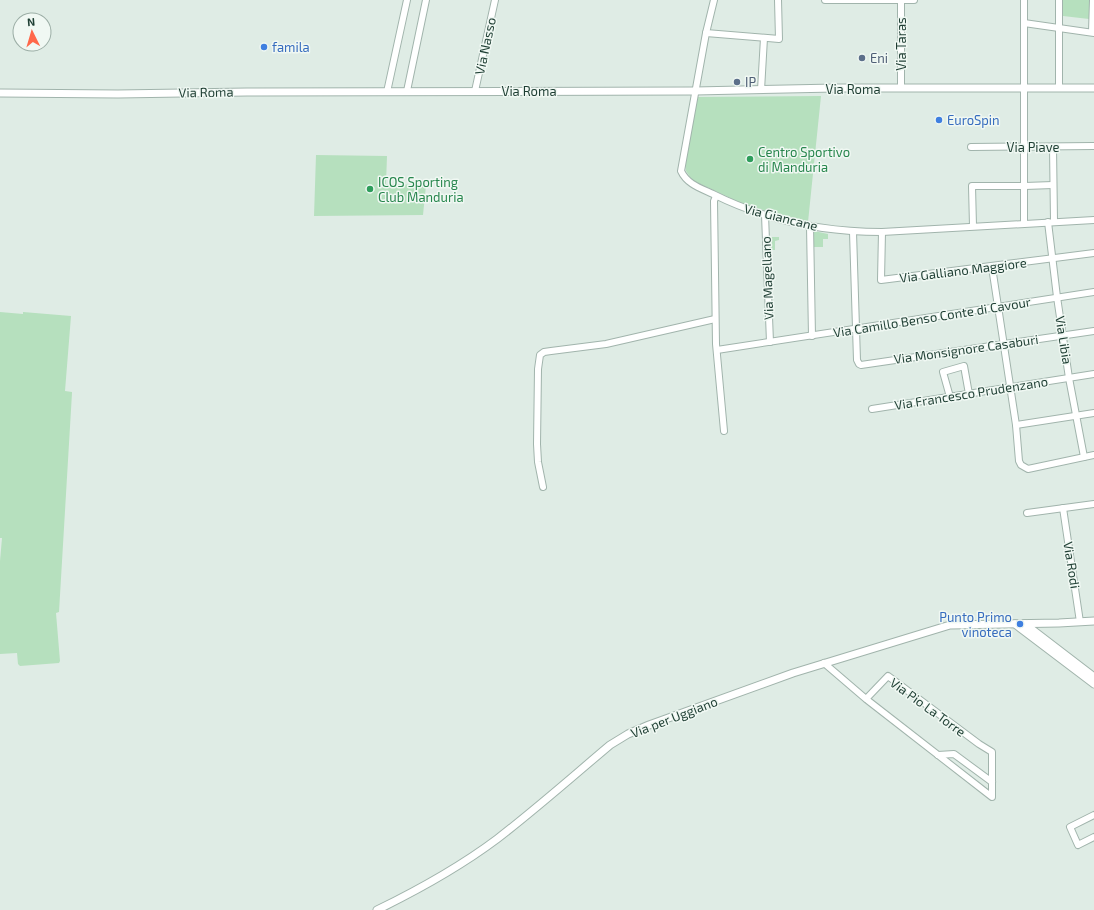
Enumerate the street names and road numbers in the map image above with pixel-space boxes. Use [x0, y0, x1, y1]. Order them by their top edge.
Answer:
street label: Via Nasso [471, 16, 499, 76]
street label: Via Taras [893, 17, 909, 71]
street label: Via Roma [825, 81, 881, 97]
street label: Via Roma [501, 83, 557, 99]
street label: Via Roma [178, 84, 234, 100]
street label: Via Piave [1006, 139, 1060, 155]
street label: Via Giancane [743, 200, 819, 234]
street label: Via Magellano [758, 236, 776, 320]
street label: Via Galliano Maggiore [898, 254, 1028, 286]
street label: Via Camillo Benso Conte di Cavour [832, 293, 1032, 341]
street label: Via Libia [1052, 315, 1076, 365]
street label: Via Monsignore Casaburi [893, 331, 1039, 367]
street label: Via Francesco Prudenzano [893, 373, 1049, 413]
street label: Via Rodi [1060, 540, 1084, 590]
street label: Via Pio La Torre [887, 674, 969, 740]
street label: Via per Uggiano [628, 693, 720, 741]

